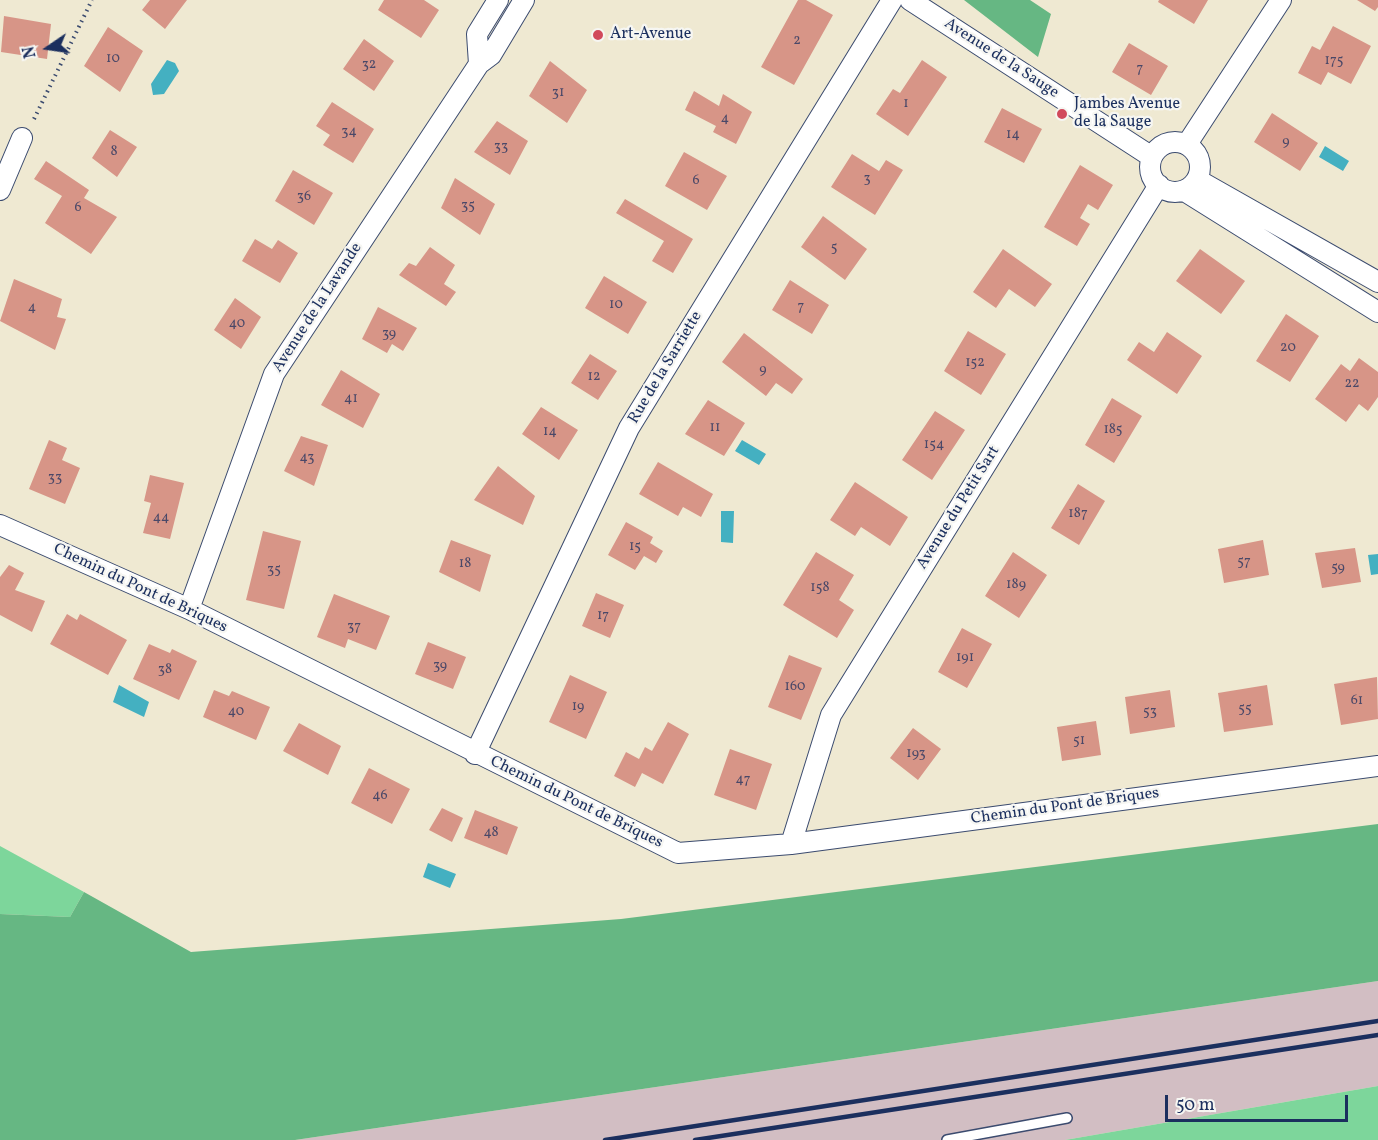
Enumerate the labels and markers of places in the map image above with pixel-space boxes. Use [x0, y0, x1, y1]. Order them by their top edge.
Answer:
place label: Art-Avenue [610, 25, 691, 45]
marker: Art-Avenue [591, 28, 605, 42]
place label: Jambes Avenue de la Sauge [1074, 95, 1180, 133]
marker: Jambes Avenue de la Sauge [1055, 107, 1069, 121]

